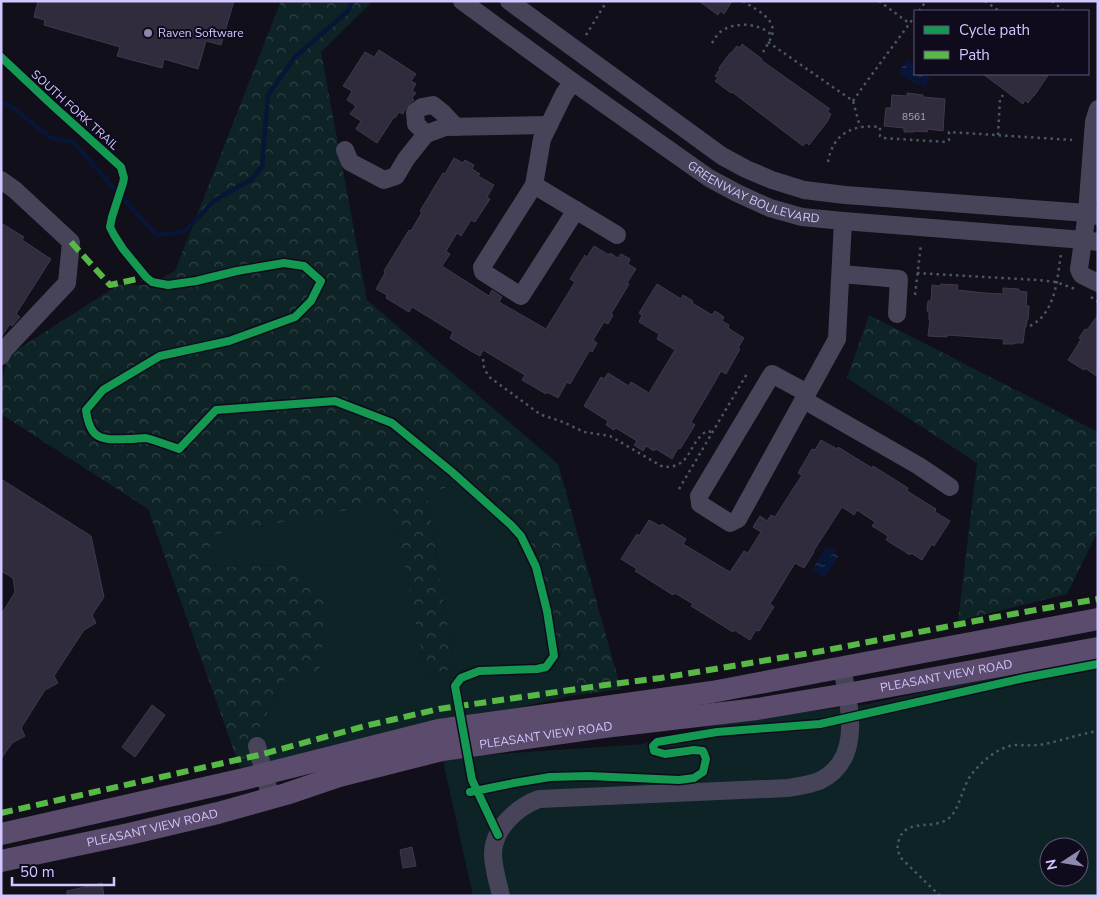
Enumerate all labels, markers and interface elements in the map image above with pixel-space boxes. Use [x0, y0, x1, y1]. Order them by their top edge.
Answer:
legend [914, 10, 1089, 75]
text: Cycle path [959, 20, 1030, 40]
place label: Raven Software [158, 25, 244, 41]
marker: Raven Software [142, 27, 154, 39]
text: Path [959, 45, 990, 65]
street label: SOUTH FORK TRAIL [28, 66, 122, 154]
house number: 8561 [902, 110, 926, 124]
street label: GREENWAY BOULEVARD [684, 157, 820, 227]
street label: PLEASANT VIEW ROAD [879, 656, 1014, 696]
street label: PLEASANT VIEW ROAD [478, 718, 613, 753]
street label: PLEASANT VIEW ROAD [85, 805, 220, 851]
north arrow [1039, 837, 1089, 887]
scale bar [12, 854, 115, 886]
text: N [1041, 857, 1062, 872]
text: 50 m [20, 862, 55, 882]

